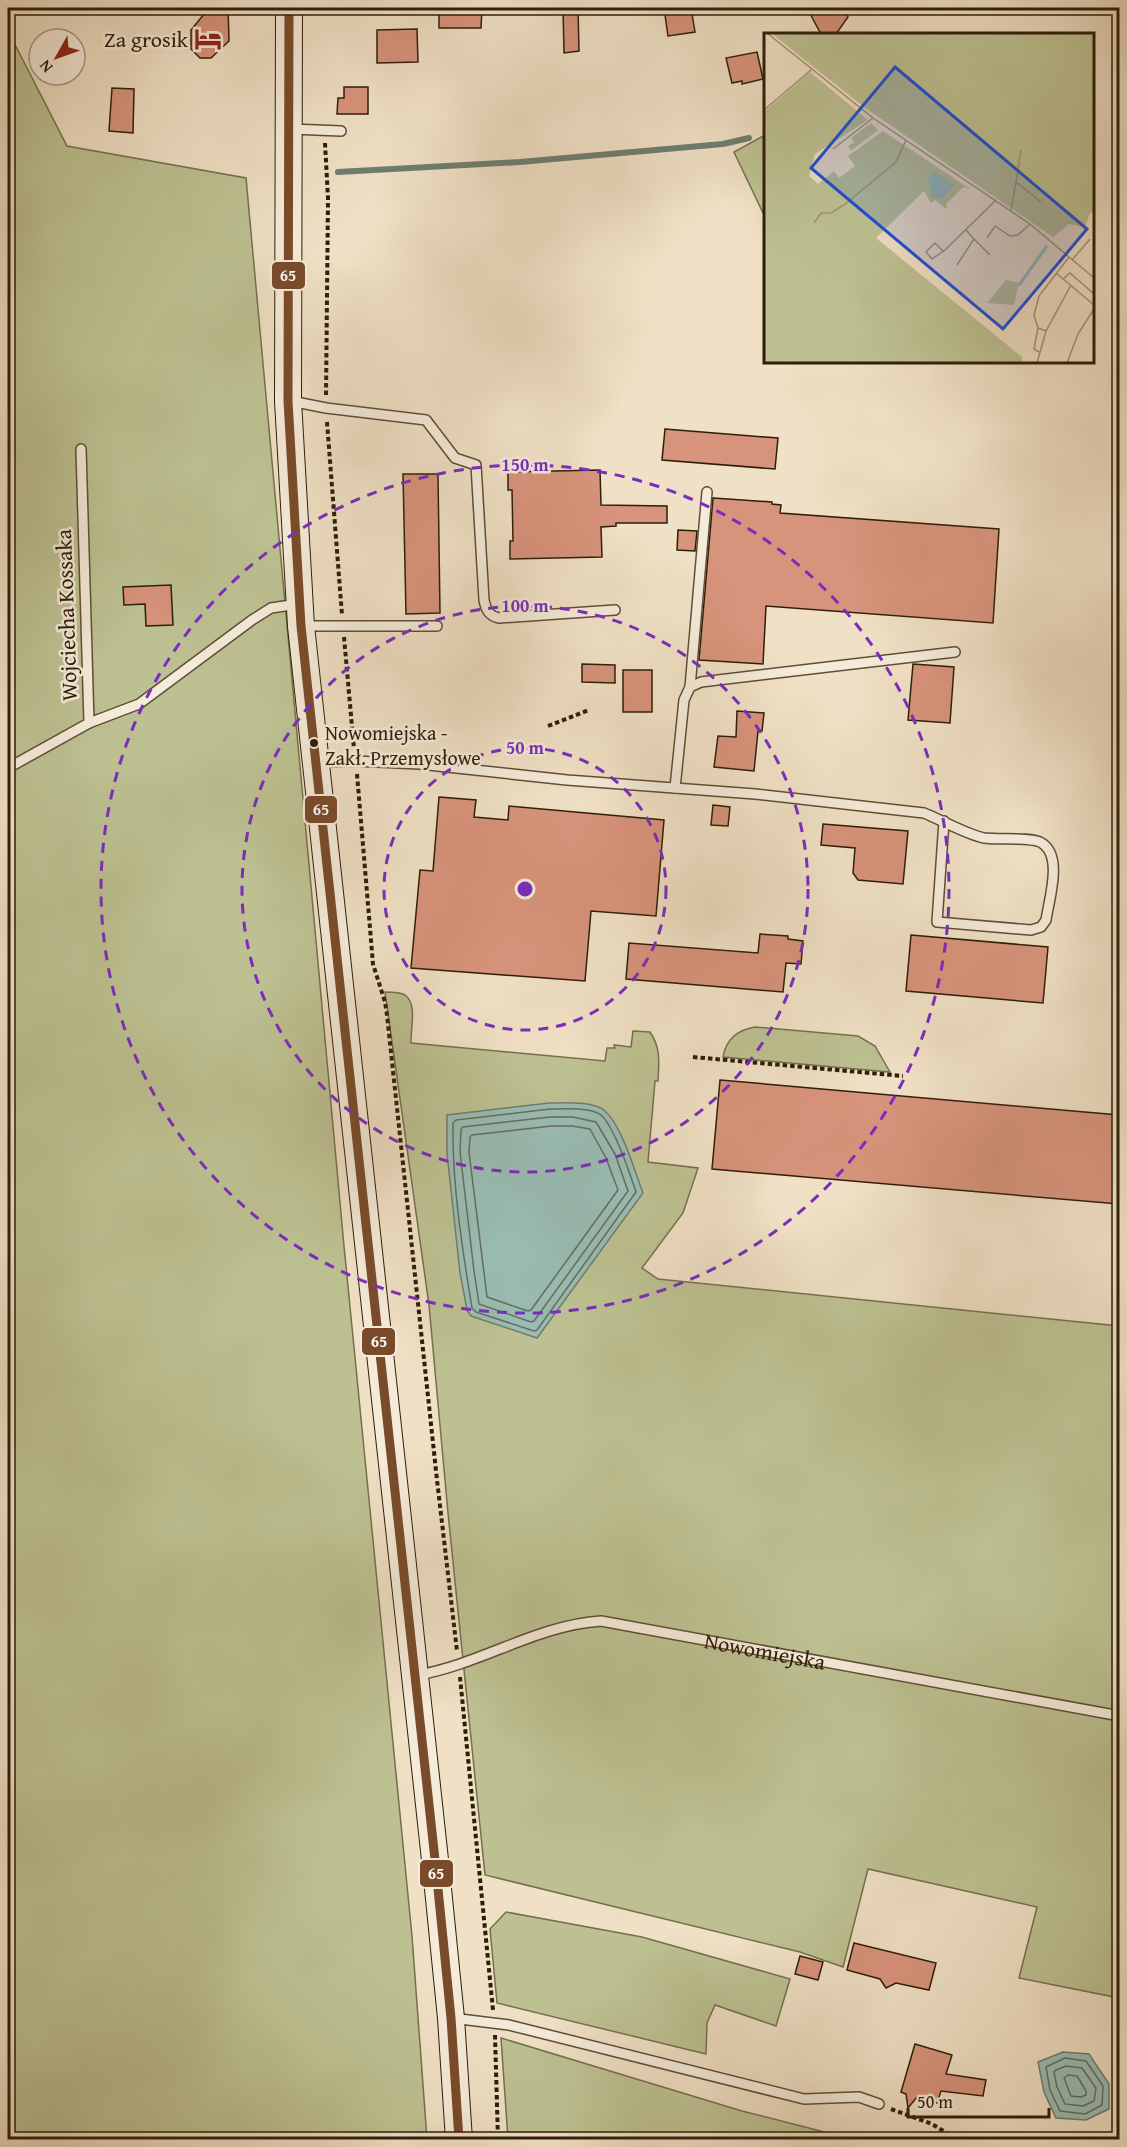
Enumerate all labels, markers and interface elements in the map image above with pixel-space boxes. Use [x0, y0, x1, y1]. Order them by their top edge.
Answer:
place label: Za grosik [104, 23, 189, 55]
hotel icon: Za grosik [193, 24, 223, 54]
north arrow [27, 27, 87, 87]
inset map [764, 33, 1094, 363]
text: N [33, 55, 58, 78]
line badge: 65 [271, 261, 306, 290]
text: 65 [280, 263, 296, 287]
text: 150 m [501, 451, 549, 478]
street label: Wojciecha Kossaka [47, 528, 85, 701]
text: 100 m [501, 592, 549, 619]
place label: Nowomiejska - Zakł. Przemysłowe [325, 718, 481, 772]
text: 50 m [506, 734, 545, 761]
marker: Nowomiejska - Zakł. Przemysłowe [308, 737, 320, 749]
line badge: 65 [304, 795, 338, 824]
text: 65 [313, 797, 329, 821]
centre of rings [515, 879, 535, 899]
line badge: 65 [361, 1327, 396, 1356]
text: 65 [371, 1329, 387, 1353]
street label: Nowomiejska [702, 1624, 829, 1678]
line badge: 65 [419, 1859, 454, 1888]
text: 65 [428, 1861, 444, 1885]
scale bar [908, 2081, 1049, 2119]
text: 50 m [917, 2088, 953, 2115]

